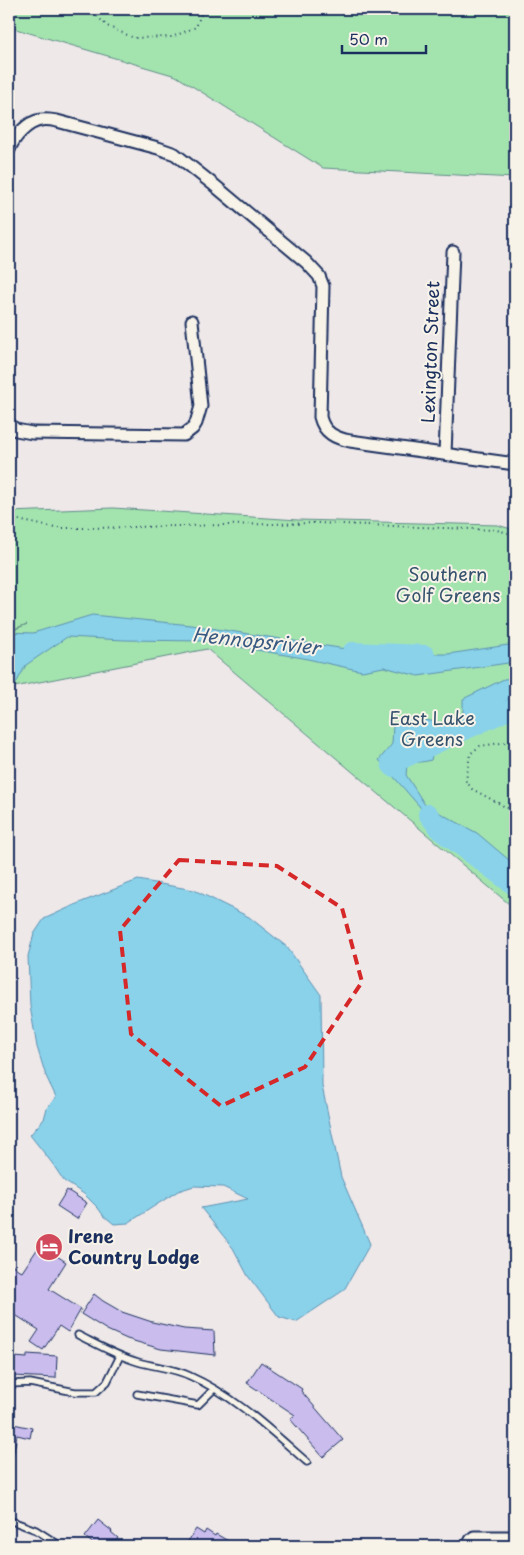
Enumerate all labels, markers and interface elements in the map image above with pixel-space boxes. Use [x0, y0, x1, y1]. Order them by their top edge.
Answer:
scale bar [342, 22, 425, 54]
text: 50 m [349, 27, 388, 50]
street label: Lexington Street [414, 281, 445, 423]
park label: Southern Golf Greens [395, 560, 501, 608]
water label: Hennopsrivier [191, 619, 323, 661]
park label: East Lake Greens [389, 704, 475, 752]
place label: Irene Country Lodge [68, 1222, 200, 1270]
hotel icon: Irene Country Lodge [34, 1232, 64, 1262]

